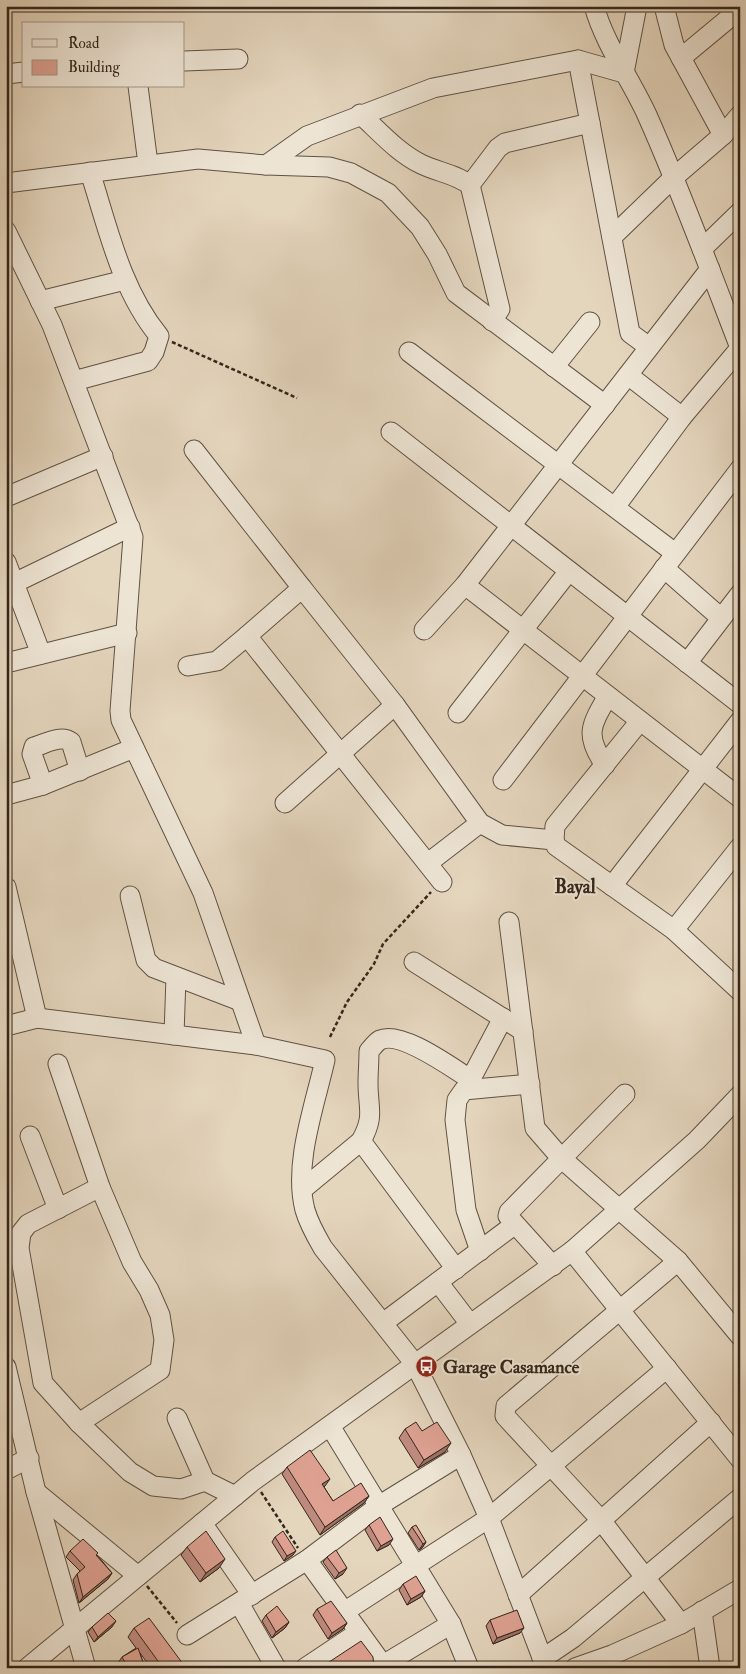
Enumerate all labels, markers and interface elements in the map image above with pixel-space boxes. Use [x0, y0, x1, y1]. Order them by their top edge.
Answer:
legend [22, 22, 185, 88]
text: Road [68, 34, 100, 53]
text: Building [68, 58, 120, 77]
district label: Bayal [554, 875, 596, 900]
bus stop icon: Garage Casamance [415, 1355, 439, 1379]
place label: Garage Casamance [443, 1356, 580, 1379]

